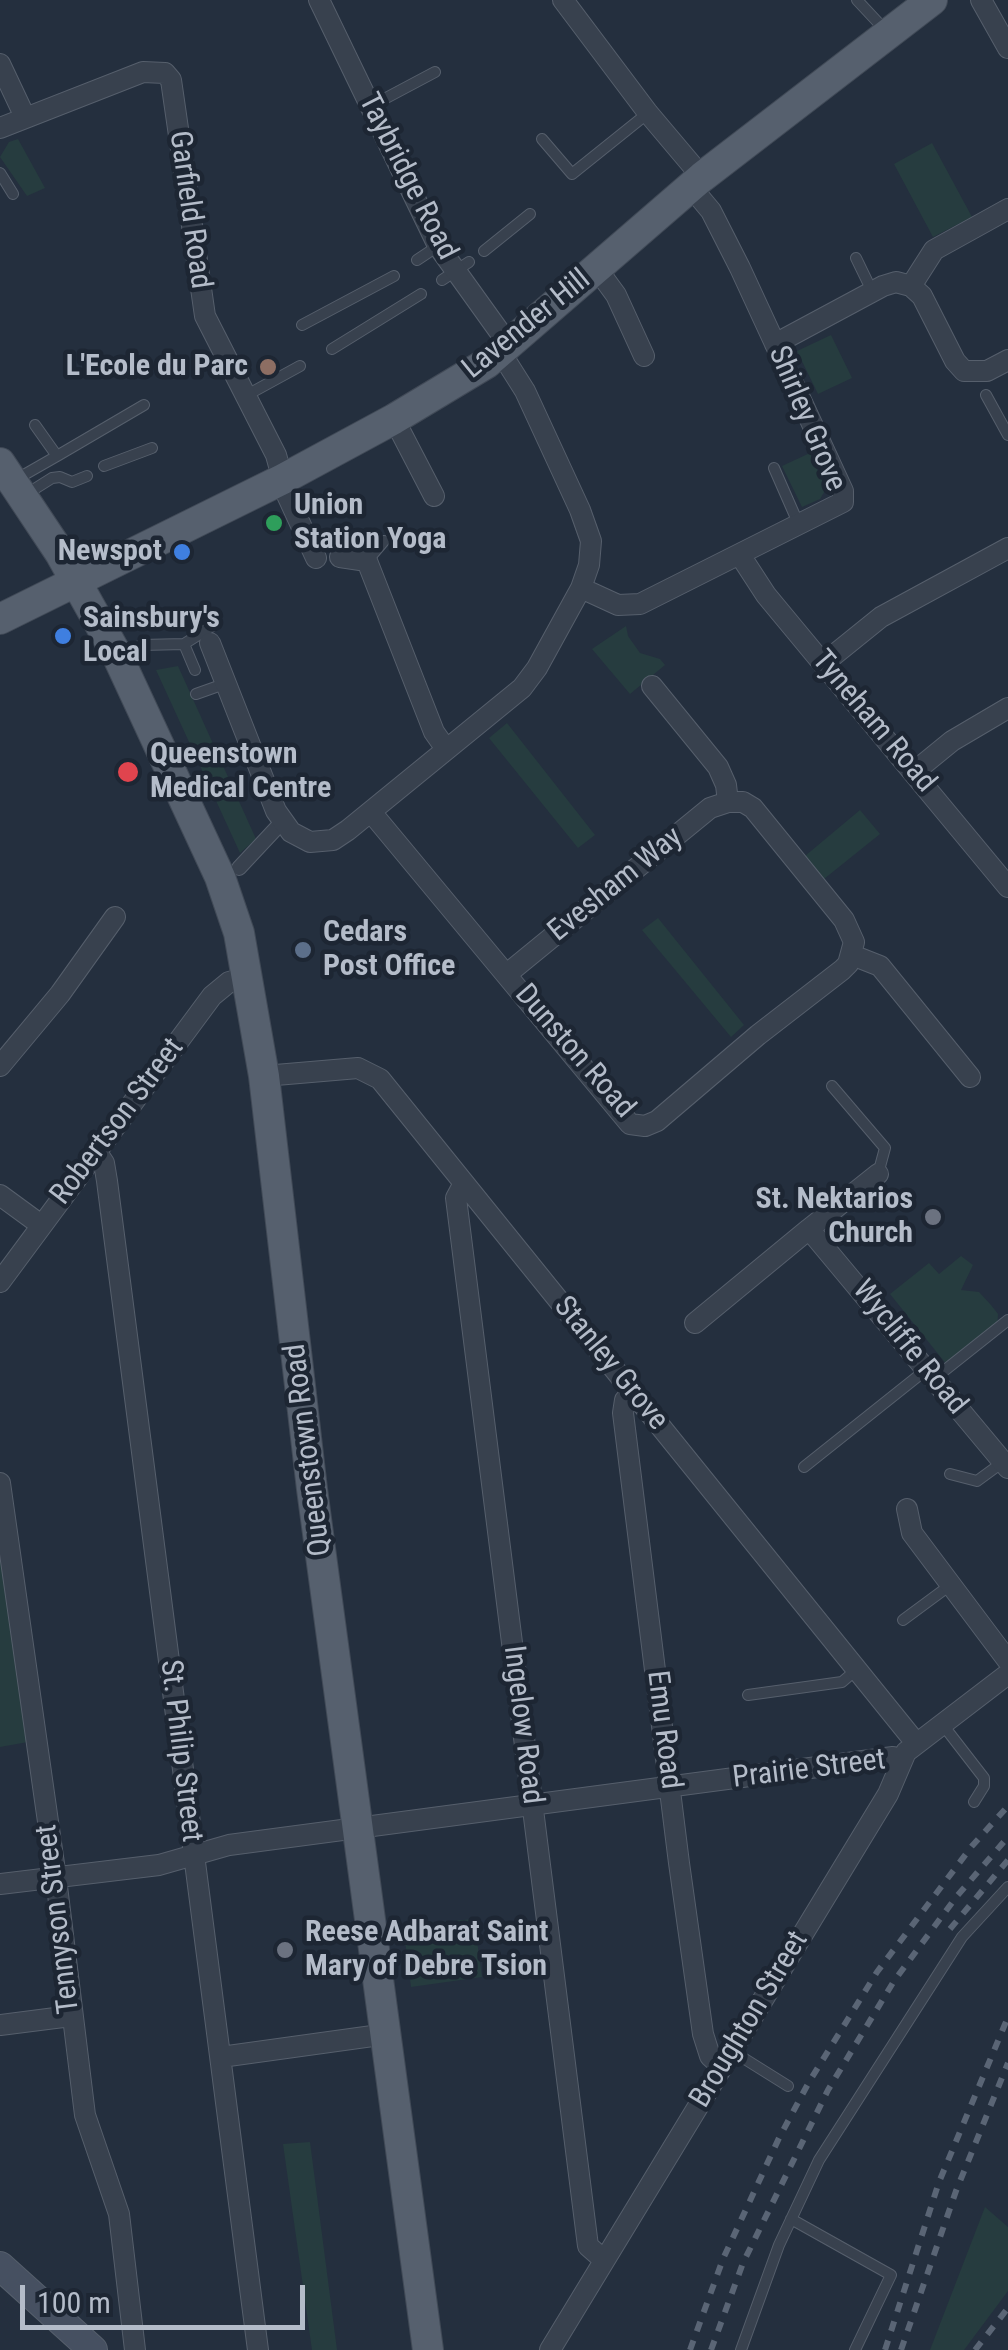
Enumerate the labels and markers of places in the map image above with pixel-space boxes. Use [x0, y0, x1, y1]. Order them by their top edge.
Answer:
place label: L'Ecole du Parc [66, 349, 248, 385]
marker: L'Ecole du Parc [257, 356, 279, 378]
place label: Union Station Yoga [294, 488, 446, 558]
marker: Union Station Yoga [263, 512, 285, 534]
place label: Newspot [58, 534, 162, 570]
marker: Newspot [171, 541, 193, 563]
place label: Sainsbury's Local [83, 601, 220, 672]
marker: Sainsbury's Local [52, 625, 74, 647]
place label: Queenstown Medical Centre [150, 737, 331, 808]
marker: Queenstown Medical Centre [115, 759, 141, 785]
place label: Cedars Post Office [323, 915, 455, 986]
marker: Cedars Post Office [292, 939, 314, 961]
place label: St. Nektarios Church [756, 1182, 913, 1252]
marker: St. Nektarios Church [922, 1206, 944, 1228]
place label: Reese Adbarat Saint Mary of Debre Tsion [305, 1915, 549, 1986]
marker: Reese Adbarat Saint Mary of Debre Tsion [274, 1939, 296, 1961]

